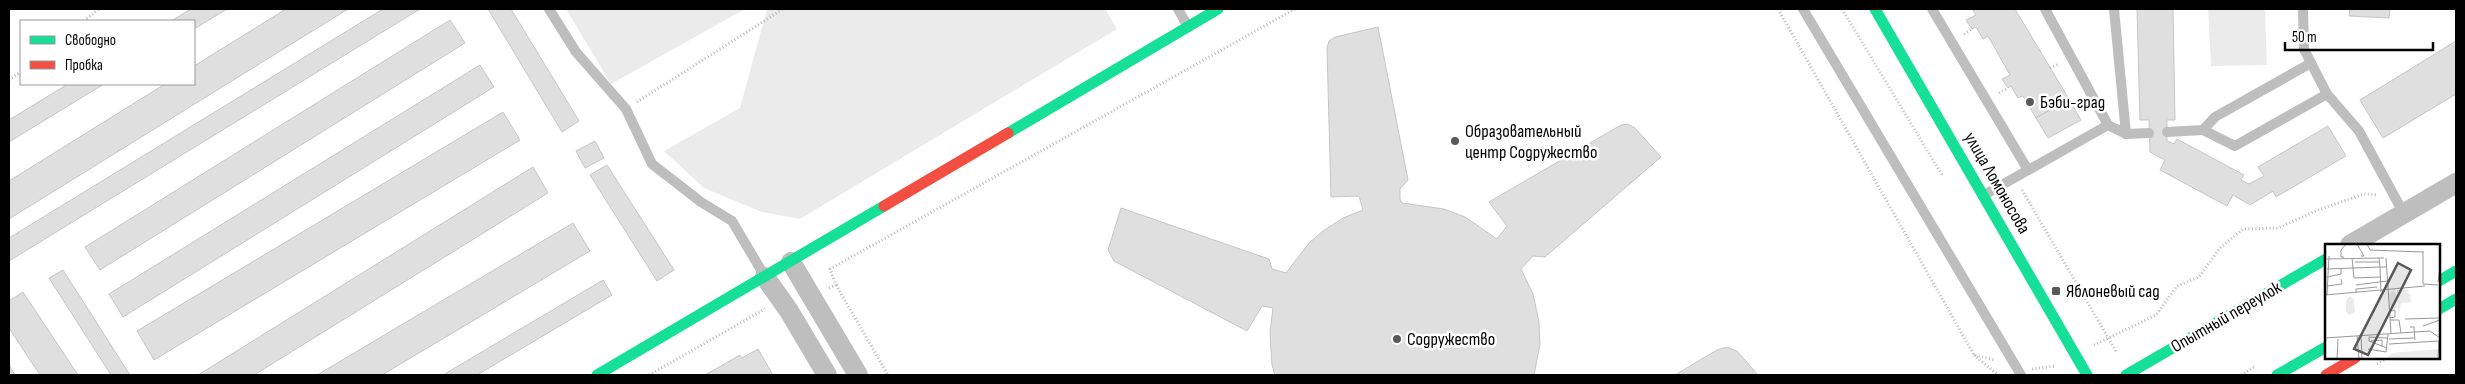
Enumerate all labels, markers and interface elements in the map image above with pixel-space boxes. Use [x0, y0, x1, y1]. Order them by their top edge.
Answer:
legend [20, 20, 195, 85]
scale bar [2285, 20, 2432, 52]
text: 50 m [2292, 28, 2317, 47]
text: Свободно [65, 31, 116, 50]
text: Пробка [65, 56, 103, 75]
place label: Бэби-град [2040, 92, 2105, 113]
marker: Бэби-град [2024, 96, 2036, 108]
place label: Образовательный центр Содружество [1465, 121, 1597, 163]
street label: улица Ломоносова [1960, 129, 2035, 237]
marker: Образовательный центр Содружество [1449, 135, 1461, 147]
inset map [2325, 244, 2440, 359]
street label: Опытный переулок [2167, 277, 2285, 357]
place label: Яблоневый сад [2066, 281, 2160, 302]
marker: Яблоневый сад [2050, 285, 2062, 297]
place label: Содружество [1407, 329, 1495, 350]
marker: Содружество [1391, 333, 1403, 345]

